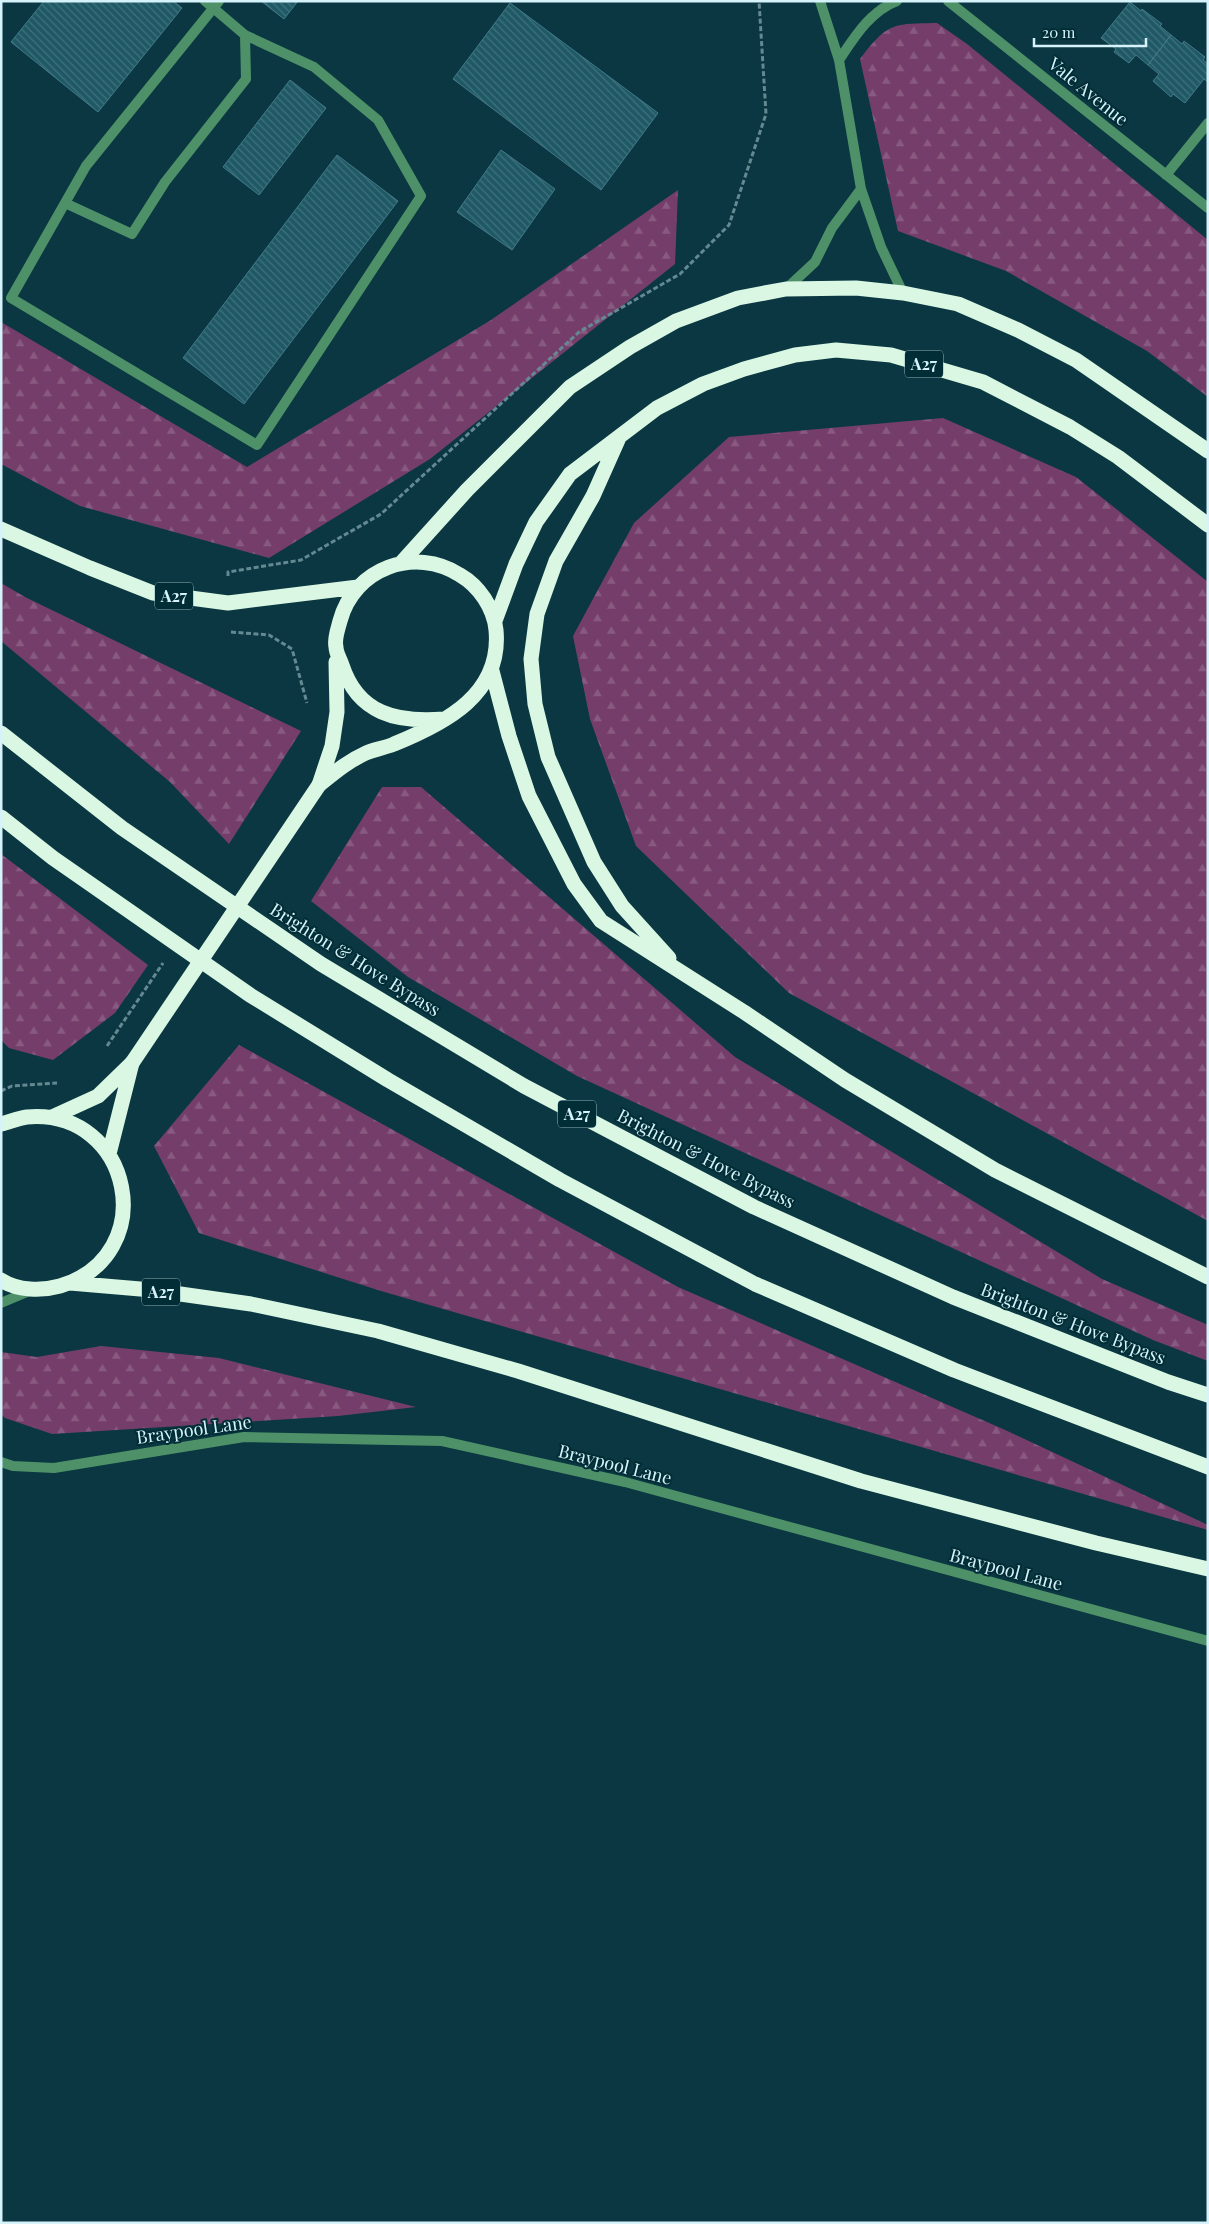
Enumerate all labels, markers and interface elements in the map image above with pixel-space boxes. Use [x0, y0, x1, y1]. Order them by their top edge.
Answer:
scale bar [1034, 15, 1146, 47]
text: 20 m [1042, 22, 1076, 42]
street label: Vale Avenue [1043, 51, 1134, 131]
road number: A27 [905, 350, 943, 378]
road number: A27 [155, 582, 193, 610]
street label: Brighton & Hove Bypass [266, 897, 445, 1021]
road number: A27 [558, 1100, 596, 1128]
street label: Brighton & Hove Bypass [614, 1103, 799, 1213]
street label: Brighton & Hove Bypass [977, 1277, 1169, 1369]
road number: A27 [142, 1278, 180, 1305]
street label: Braypool Lane [135, 1409, 253, 1449]
street label: Braypool Lane [556, 1438, 674, 1490]
street label: Braypool Lane [947, 1542, 1065, 1596]

